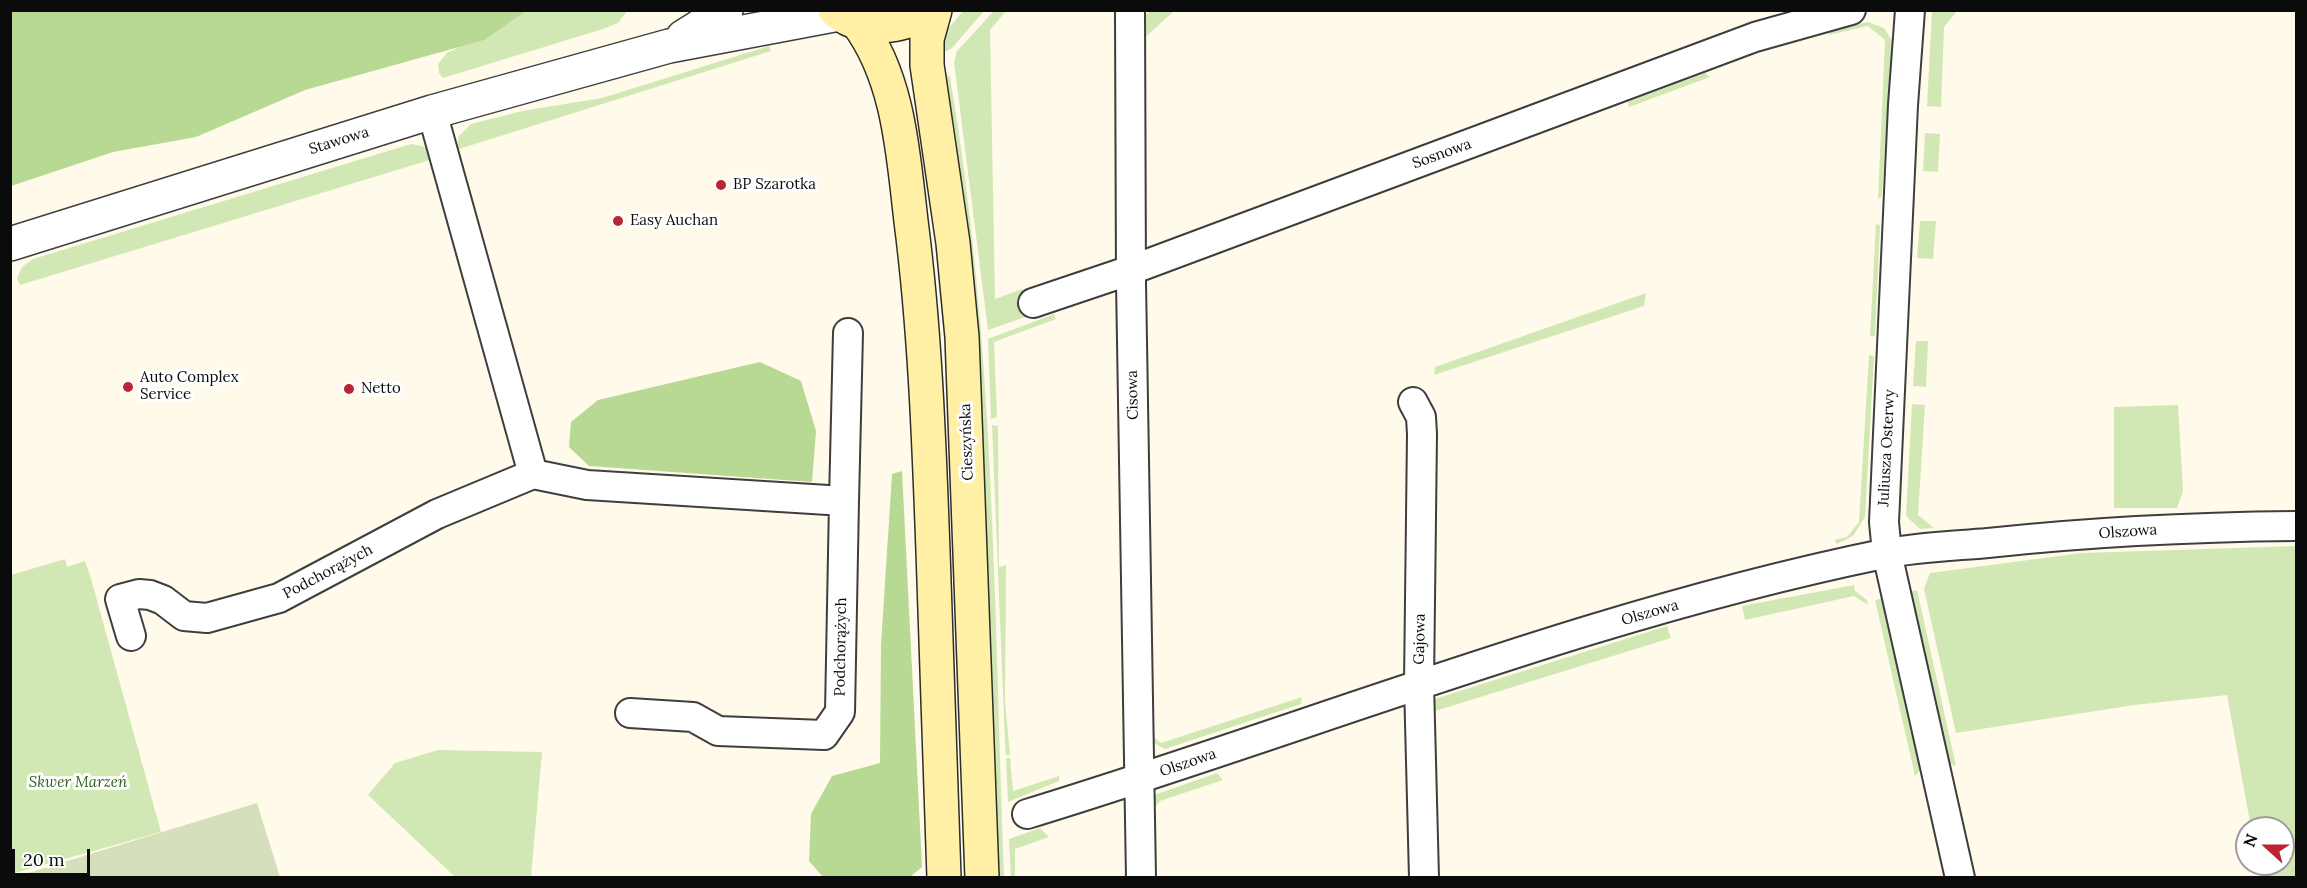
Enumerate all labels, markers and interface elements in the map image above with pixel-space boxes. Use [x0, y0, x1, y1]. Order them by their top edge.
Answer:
street label: Stawowa [307, 123, 371, 159]
street label: Sosnowa [1410, 135, 1474, 173]
place label: BP Szarotka [733, 176, 816, 194]
marker: BP Szarotka [714, 178, 728, 192]
place label: Easy Auchan [630, 212, 718, 230]
marker: Easy Auchan [611, 214, 625, 228]
place label: Auto Complex Service [140, 369, 239, 404]
street label: Cisowa [1124, 370, 1142, 420]
marker: Auto Complex Service [121, 380, 135, 394]
place label: Netto [361, 380, 401, 398]
marker: Netto [342, 382, 356, 396]
street label: Juliusza Osterwy [1875, 389, 1899, 507]
street label: Cieszyńska [957, 403, 977, 481]
street label: Olszowa [2098, 521, 2158, 543]
street label: Podchorążych [280, 541, 376, 603]
street label: Olszowa [1619, 596, 1681, 630]
street label: Podchorążych [831, 597, 851, 697]
street label: Gajowa [1411, 613, 1429, 665]
street label: Olszowa [1157, 745, 1219, 781]
park label: Skwer Marzeń [29, 774, 127, 792]
north arrow [2235, 816, 2295, 876]
text: N [2239, 831, 2262, 850]
scale bar [15, 837, 93, 875]
text: 20 m [23, 848, 65, 871]

